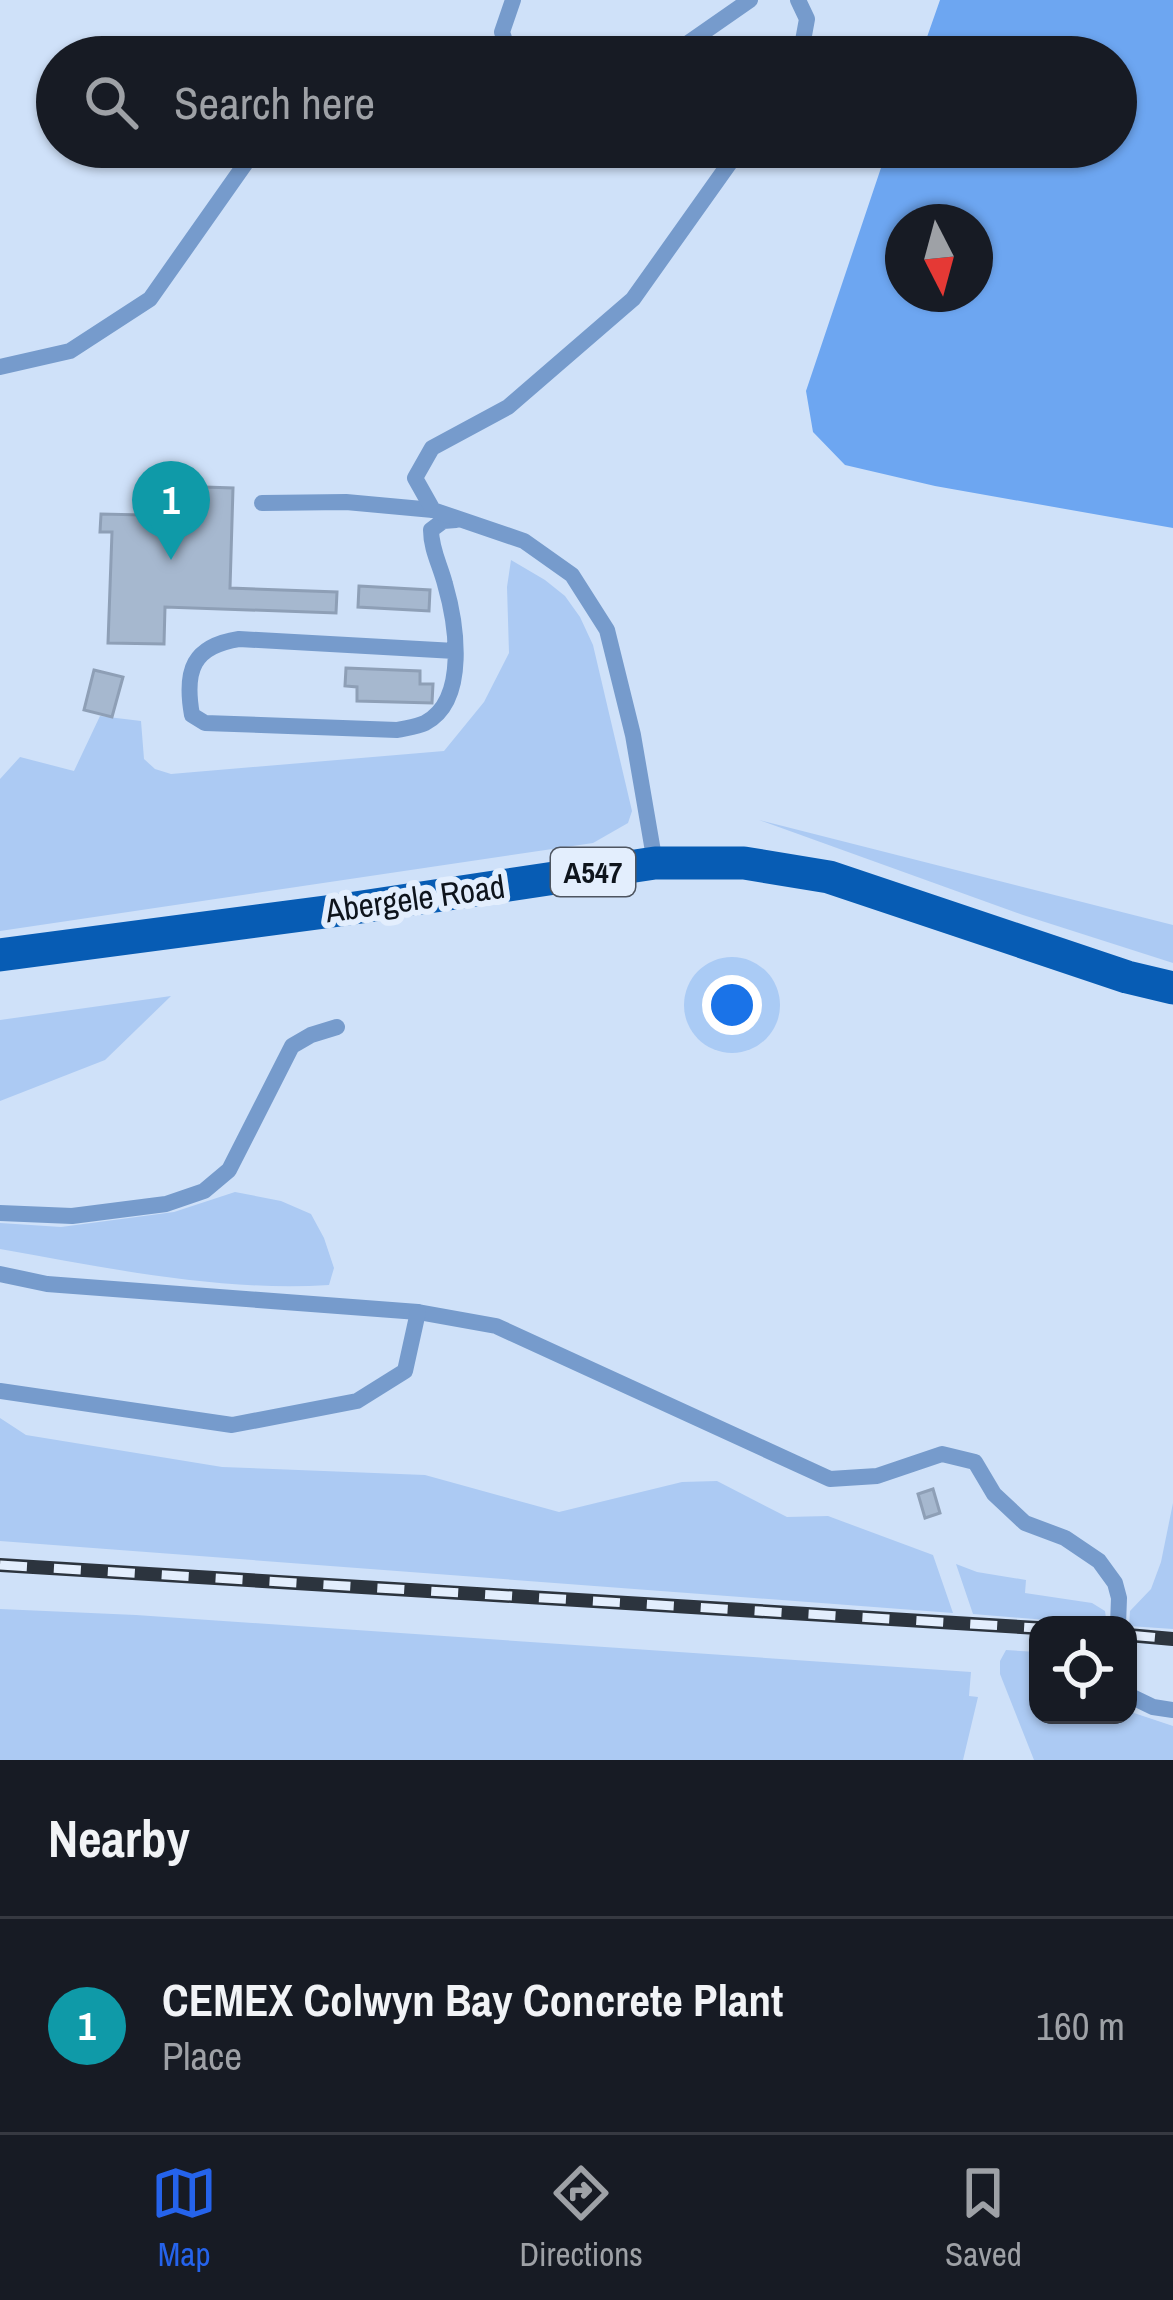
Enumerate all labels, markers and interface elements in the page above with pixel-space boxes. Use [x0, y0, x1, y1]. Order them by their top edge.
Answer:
search box [36, 36, 1137, 168]
icon: search [78, 69, 144, 135]
text: Search here [174, 72, 375, 133]
north arrow [885, 204, 993, 312]
pin: 1 [132, 461, 210, 560]
road number: A547 [551, 848, 635, 896]
street label: Abergele Road [322, 864, 507, 932]
your location [702, 975, 762, 1035]
map controls [1029, 1616, 1137, 1724]
button: locate [1029, 1616, 1137, 1724]
text: Nearby [48, 1804, 190, 1873]
text: CEMEX Colwyn Bay Concrete Plant [162, 1969, 783, 2030]
text: 1 [78, 2000, 96, 2052]
text: 160 m [1036, 2000, 1125, 2052]
text: Place [162, 2030, 242, 2082]
tab: Map [151, 2160, 217, 2276]
tab: Directions [519, 2160, 643, 2276]
tab: Saved [945, 2160, 1022, 2276]

